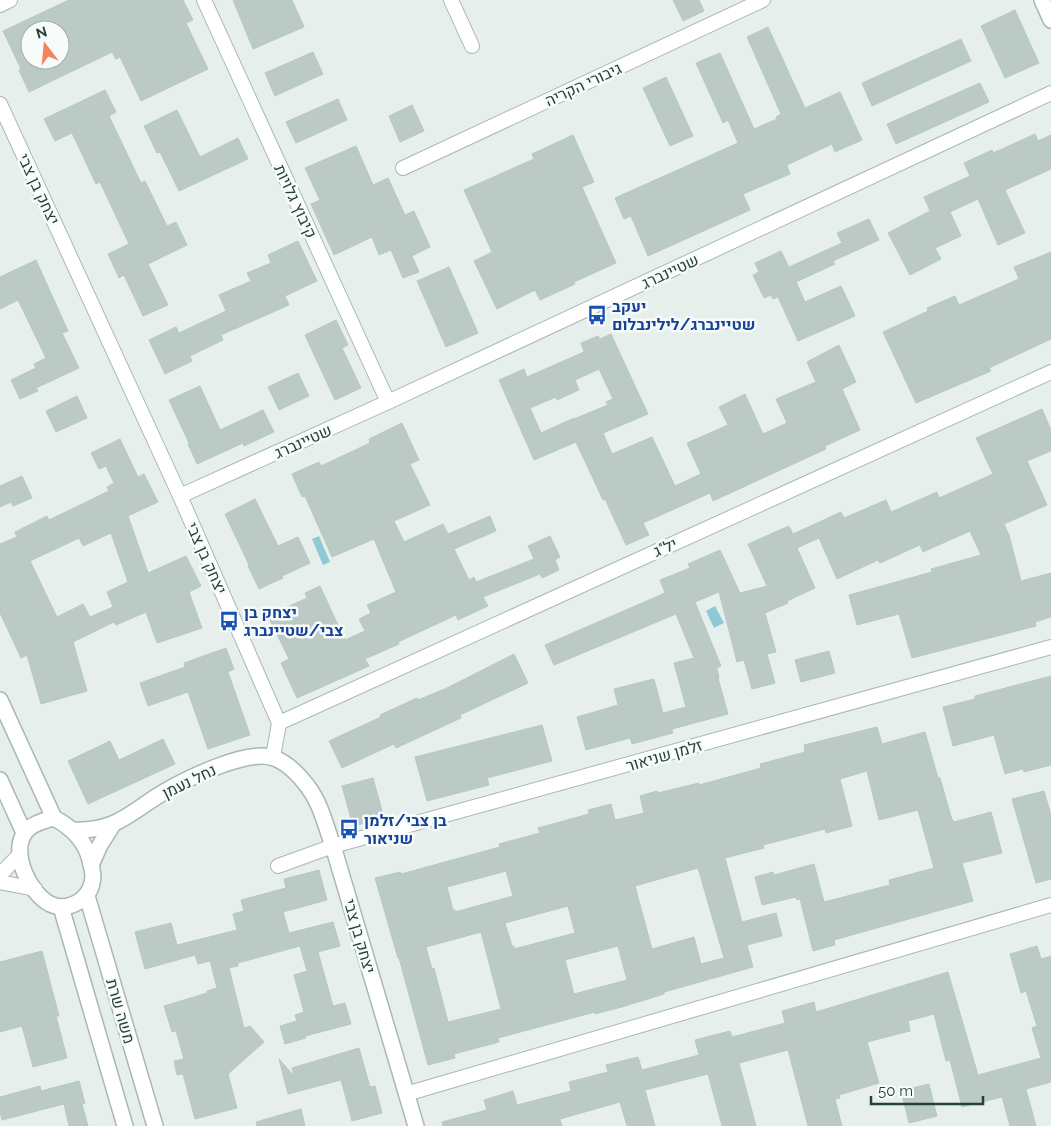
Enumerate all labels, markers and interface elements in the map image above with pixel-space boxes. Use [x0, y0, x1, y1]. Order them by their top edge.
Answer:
north arrow [20, 20, 70, 70]
text: N [34, 23, 49, 42]
street label: גיבורי הקריה [542, 58, 625, 110]
street label: יצחק בן צבי [14, 151, 63, 228]
street label: קיבוץ גלויות [270, 161, 321, 241]
street label: שטיינברג [639, 250, 702, 293]
place label: יעקב שטיינברג/לילינבלום [612, 297, 755, 334]
bus stop icon: יעקב שטיינברג/לילינבלום [586, 304, 608, 326]
street label: שטיינברג [272, 420, 335, 462]
street label: יצחק בן צבי [182, 519, 231, 597]
street label: יל"ג [650, 534, 680, 561]
place label: יצחק בן צבי/שטיינברג [244, 603, 343, 640]
bus stop icon: יצחק בן צבי/שטיינברג [218, 610, 240, 632]
street label: זלמן שניאור [624, 735, 705, 775]
street label: נחל נעמן [159, 760, 219, 803]
place label: בן צבי/זלמן שניאור [364, 811, 447, 848]
bus stop icon: בן צבי/זלמן שניאור [338, 818, 360, 840]
street label: יצחק בן צבי [340, 897, 379, 975]
street label: משה שרת [102, 976, 139, 1046]
scale bar [871, 1074, 984, 1106]
text: 50 m [878, 1082, 913, 1100]

